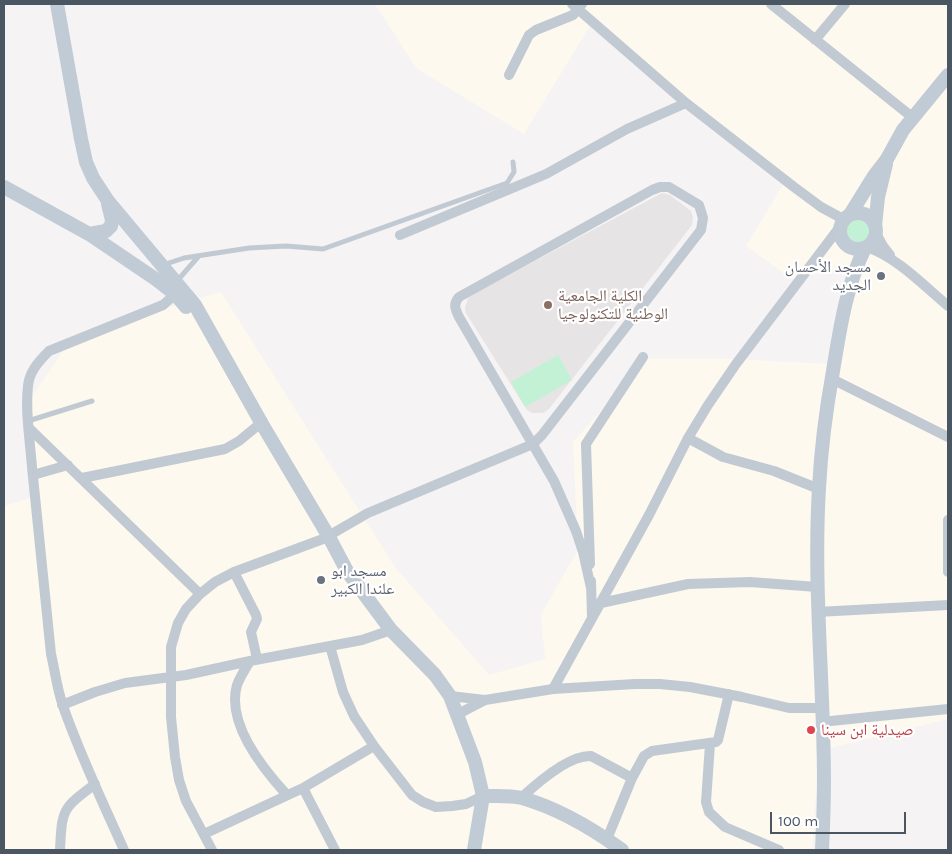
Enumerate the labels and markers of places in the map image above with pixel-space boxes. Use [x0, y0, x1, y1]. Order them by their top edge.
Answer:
place label: مسجد الأحسان الجديد [785, 257, 871, 295]
marker: مسجد الأحسان الجديد [875, 270, 887, 282]
place label: الكلية الجامعية الوطنية للتكنولوجيا [558, 286, 668, 324]
marker: الكلية الجامعية الوطنية للتكنولوجيا [542, 299, 554, 311]
place label: مسجد ابو علندا الكبير [331, 561, 394, 599]
marker: مسجد ابو علندا الكبير [315, 574, 327, 586]
place label: صيدلية ابن سينا [821, 720, 913, 740]
marker: صيدلية ابن سينا [805, 724, 817, 736]

